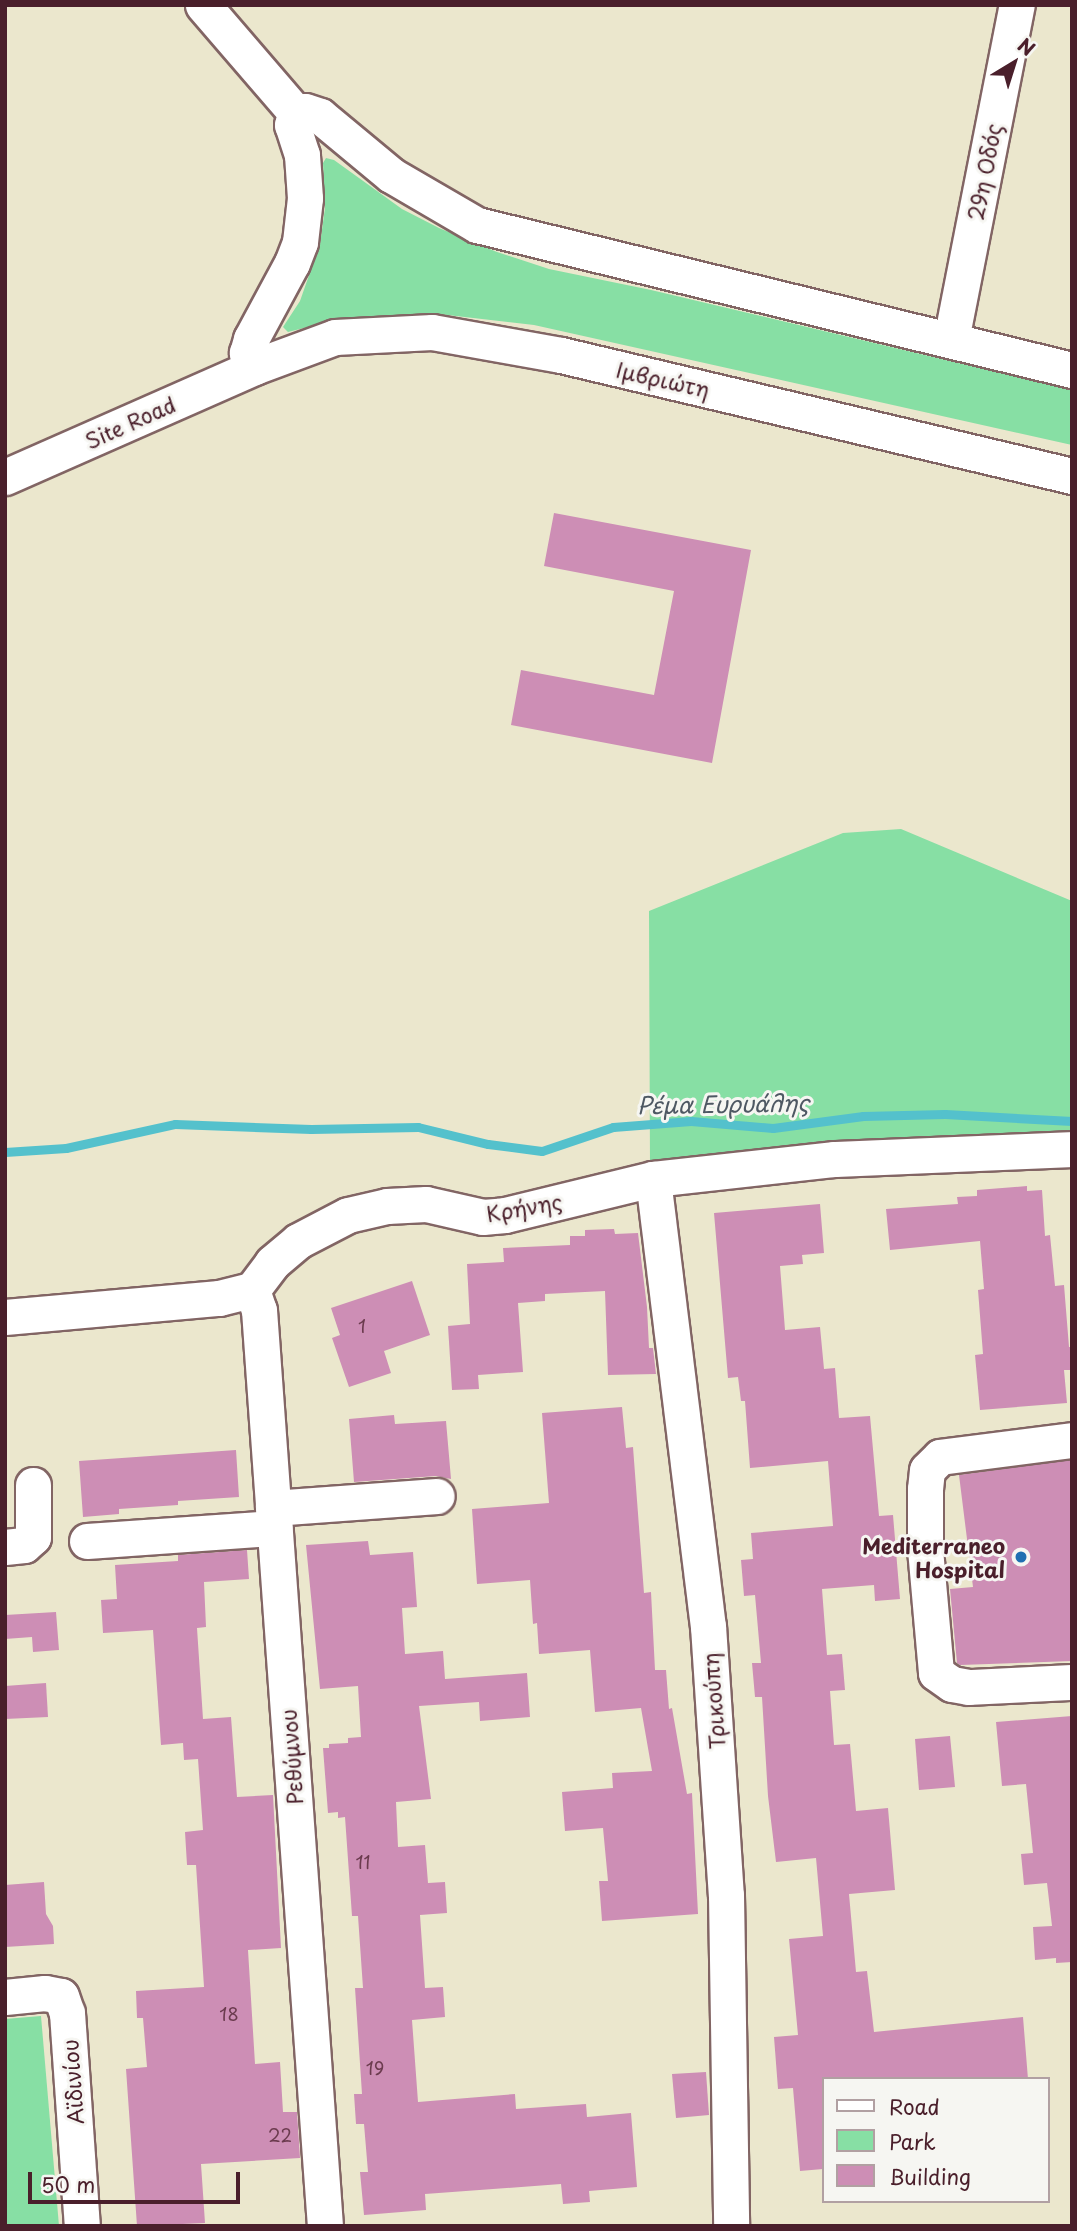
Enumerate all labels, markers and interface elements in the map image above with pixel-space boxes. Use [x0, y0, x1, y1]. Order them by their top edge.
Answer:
north arrow [979, 28, 1049, 98]
text: N [1012, 31, 1041, 62]
street label: 29η Οδός [962, 121, 1006, 223]
street label: Ιμβριώτη [614, 356, 712, 402]
street label: Site Road [81, 391, 179, 453]
water label: Ρέμα Ευρυάλης [637, 1089, 809, 1119]
street label: Κρήνης [484, 1188, 564, 1226]
house number: 1 [358, 1315, 366, 1337]
place label: Mediterraneo Hospital [862, 1532, 1005, 1582]
marker: Mediterraneo Hospital [1011, 1547, 1031, 1567]
street label: Τρικούπη [697, 1652, 729, 1750]
street label: Ρεθύμνου [275, 1708, 307, 1806]
house number: 11 [355, 1851, 371, 1873]
house number: 18 [219, 2003, 239, 2025]
street label: Αϊδινίου [56, 2039, 88, 2125]
house number: 19 [366, 2057, 384, 2079]
legend [822, 2077, 1049, 2203]
text: Road [889, 2090, 940, 2122]
house number: 22 [268, 2124, 292, 2146]
text: Park [889, 2125, 936, 2157]
scale bar [32, 2158, 243, 2202]
text: Building [889, 2160, 971, 2192]
text: 50 m [41, 2168, 95, 2200]

